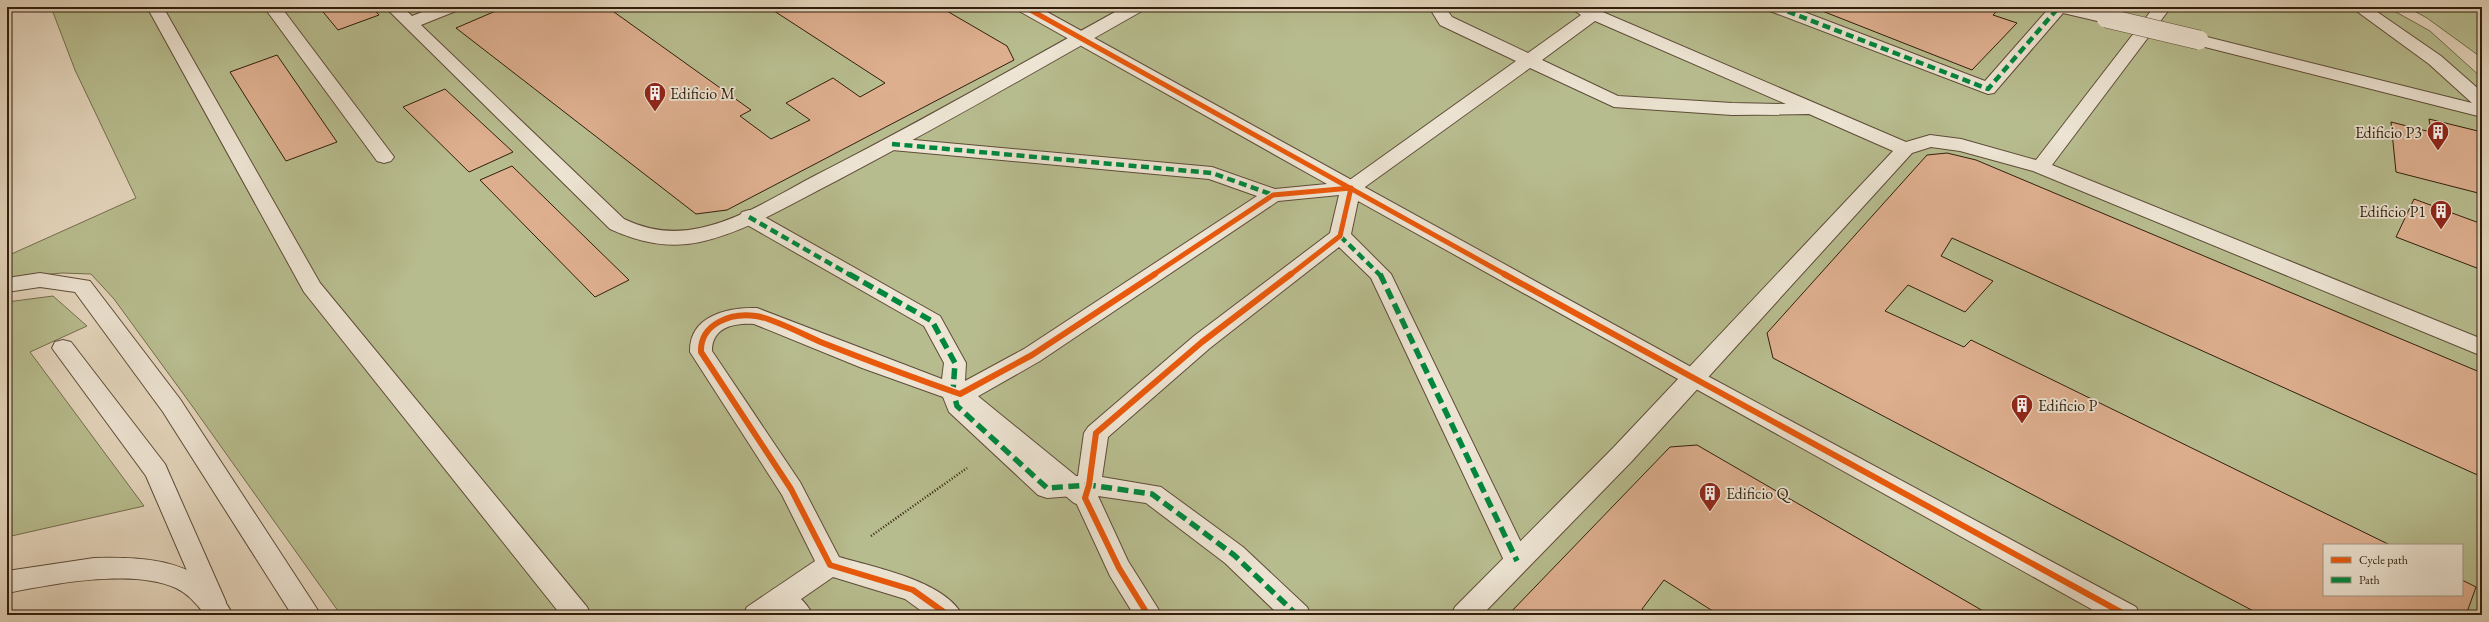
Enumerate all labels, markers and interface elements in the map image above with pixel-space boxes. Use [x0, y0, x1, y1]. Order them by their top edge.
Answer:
building icon: Edificio M [642, 80, 668, 113]
place label: Edificio M [670, 83, 735, 104]
building icon: Edificio P3 [2425, 119, 2451, 152]
place label: Edificio P3 [2355, 122, 2422, 143]
building icon: Edificio P1 [2428, 198, 2454, 231]
place label: Edificio P1 [2359, 201, 2426, 222]
building icon: Edificio P [2009, 392, 2035, 425]
place label: Edificio P [2038, 395, 2097, 416]
building icon: Edificio Q [1697, 480, 1723, 513]
place label: Edificio Q [1726, 483, 1791, 504]
legend [2323, 544, 2463, 596]
text: Cycle path [2359, 552, 2408, 568]
text: Path [2359, 572, 2380, 588]

